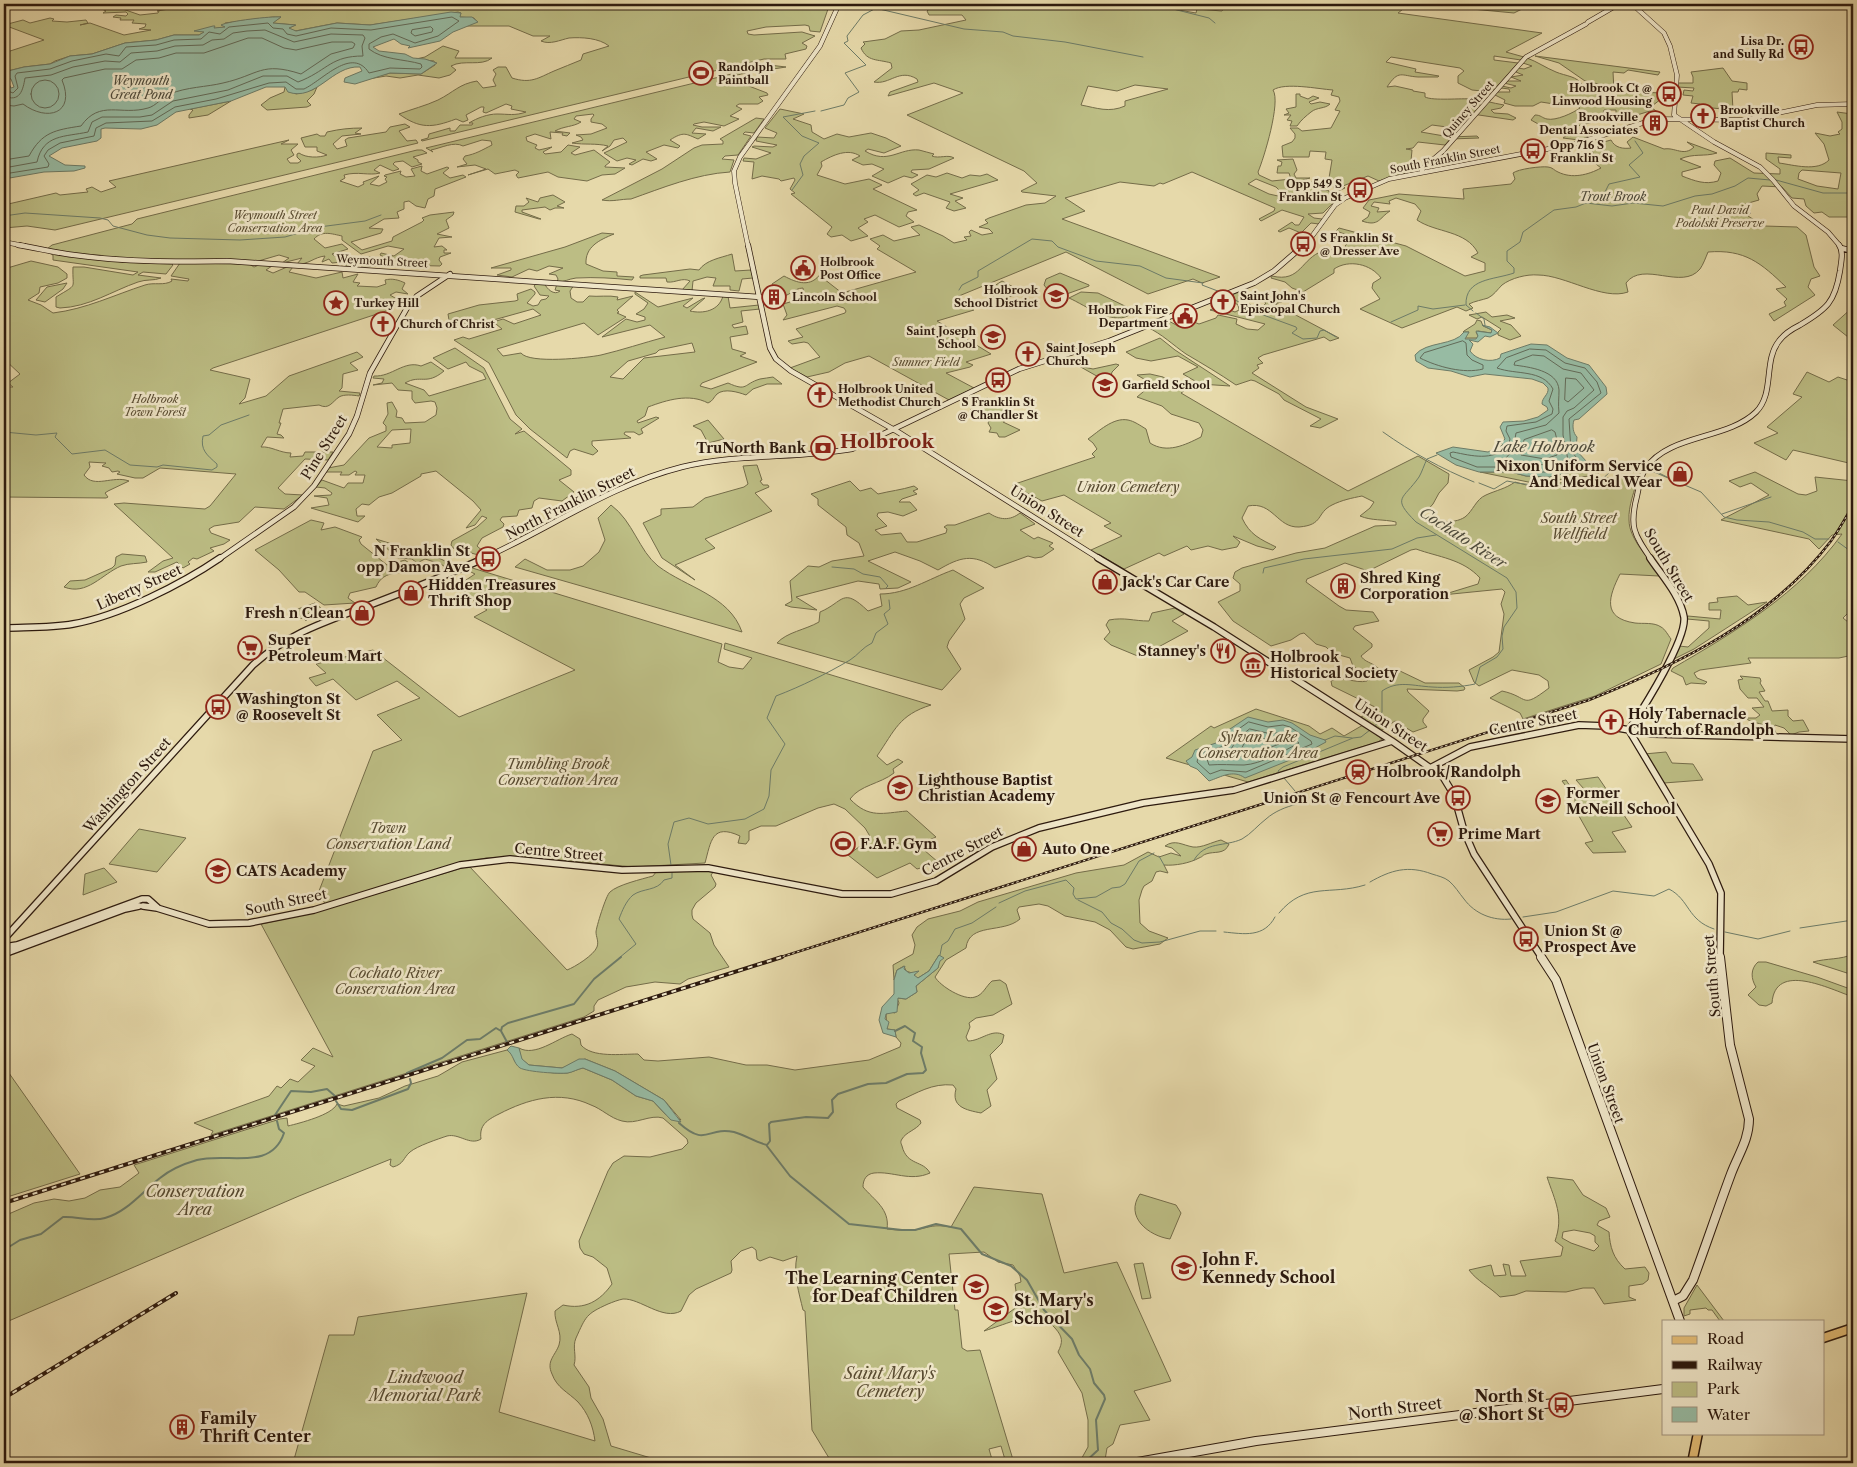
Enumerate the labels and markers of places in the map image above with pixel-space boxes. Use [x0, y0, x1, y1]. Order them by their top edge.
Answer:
place label: Lisa Dr. and Sully Rd [1713, 34, 1785, 61]
bus stop icon: Lisa Dr. and Sully Rd [1788, 34, 1814, 60]
sports icon: Randolph Paintball [688, 60, 714, 86]
place label: Randolph Paintball [718, 60, 774, 87]
place label: Holbrook Ct @ Linwood Housing [1552, 81, 1653, 108]
bus stop icon: Holbrook Ct @ Linwood Housing [1656, 81, 1682, 107]
church icon: Brookville Baptist Church [1690, 103, 1716, 129]
place label: Brookville Baptist Church [1720, 103, 1805, 130]
place label: Brookville Dental Associates [1539, 110, 1638, 137]
building icon: Brookville Dental Associates [1642, 110, 1668, 136]
bus stop icon: Opp 716 S Franklin St [1520, 138, 1546, 164]
place label: Opp 716 S Franklin St [1550, 138, 1614, 165]
place label: Opp 549 S Franklin St [1279, 177, 1343, 204]
bus stop icon: Opp 549 S Franklin St [1347, 177, 1373, 203]
bus stop icon: S Franklin St @ Dresser Ave [1290, 231, 1316, 257]
place label: S Franklin St @ Dresser Ave [1320, 231, 1400, 258]
public building icon: Holbrook Post Office [790, 255, 816, 281]
place label: Holbrook Post Office [820, 255, 881, 282]
place label: Holbrook School District [954, 283, 1039, 310]
school or university icon: Holbrook School District [1043, 283, 1069, 309]
building icon: Lincoln School [761, 284, 787, 310]
church icon: Saint John's Episcopal Church [1210, 289, 1236, 315]
place label: Saint John's Episcopal Church [1240, 289, 1341, 316]
place icon: Turkey Hill [323, 290, 349, 316]
place label: Lincoln School [792, 290, 877, 304]
place label: Turkey Hill [354, 296, 419, 310]
place label: Holbrook Fire Department [1088, 303, 1169, 330]
public building icon: Holbrook Fire Department [1172, 303, 1198, 329]
church icon: Church of Christ [370, 311, 396, 337]
place label: Church of Christ [400, 317, 495, 331]
place label: Saint Joseph School [906, 324, 976, 351]
school or university icon: Saint Joseph School [980, 324, 1006, 350]
church icon: Saint Joseph Church [1015, 341, 1041, 367]
place label: Saint Joseph Church [1046, 341, 1116, 368]
bus stop icon: S Franklin St @ Chandler St [985, 367, 1011, 393]
school or university icon: Garfield School [1092, 372, 1118, 398]
place label: Garfield School [1122, 378, 1210, 392]
church icon: Holbrook United Methodist Church [807, 382, 833, 408]
place label: Holbrook United Methodist Church [838, 382, 941, 409]
place label: S Franklin St @ Chandler St [958, 395, 1039, 422]
bank icon: TruNorth Bank [810, 435, 836, 461]
place label: TruNorth Bank [696, 439, 807, 457]
place label: Nixon Uniform Service And Medical Wear [1496, 457, 1662, 491]
shop icon: Nixon Uniform Service And Medical Wear [1667, 461, 1693, 487]
place label: N Franklin St opp Damon Ave [357, 542, 470, 576]
bus stop icon: N Franklin St opp Damon Ave [475, 546, 501, 572]
shop icon: Jack's Car Care [1092, 569, 1118, 595]
place label: Shred King Corporation [1360, 569, 1450, 603]
place label: Jack's Car Care [1119, 573, 1229, 591]
building icon: Shred King Corporation [1330, 573, 1356, 599]
place label: Hidden Treasures Thrift Shop [428, 576, 556, 610]
shop icon: Hidden Treasures Thrift Shop [398, 580, 424, 606]
shop icon: Fresh n Clean [349, 600, 375, 626]
place label: Fresh n Clean [245, 604, 344, 622]
place label: Super Petroleum Mart [268, 631, 383, 665]
supermarket icon: Super Petroleum Mart [237, 635, 263, 661]
restaurant icon: Stanney's [1210, 638, 1236, 664]
place label: Stanney's [1138, 642, 1206, 660]
place label: Holbrook Historical Society [1270, 648, 1398, 682]
museum icon: Holbrook Historical Society [1240, 652, 1266, 678]
place label: Washington St @ Roosevelt St [235, 690, 341, 724]
bus stop icon: Washington St @ Roosevelt St [205, 694, 231, 720]
place label: Holy Tabernacle Church of Randolph [1628, 705, 1775, 739]
church icon: Holy Tabernacle Church of Randolph [1598, 709, 1624, 735]
station icon: Holbrook/Randolph [1345, 759, 1371, 785]
place label: Holbrook/Randolph [1376, 763, 1521, 781]
place label: Lighthouse Baptist Christian Academy [918, 771, 1055, 805]
school or university icon: Lighthouse Baptist Christian Academy [887, 775, 913, 801]
place label: Former McNeill School [1566, 784, 1676, 818]
bus stop icon: Union St @ Fencourt Ave [1445, 785, 1471, 811]
school or university icon: Former McNeill School [1535, 788, 1561, 814]
place label: Union St @ Fencourt Ave [1263, 789, 1440, 807]
supermarket icon: Prime Mart [1427, 821, 1453, 847]
place label: Prime Mart [1458, 825, 1541, 843]
sports icon: F.A.F. Gym [830, 831, 856, 857]
place label: F.A.F. Gym [860, 835, 937, 853]
shop icon: Auto One [1011, 836, 1037, 862]
place label: Auto One [1041, 840, 1110, 858]
school or university icon: CATS Academy [205, 858, 231, 884]
place label: CATS Academy [236, 862, 347, 880]
place label: Union St @ Prospect Ave [1544, 922, 1636, 956]
bus stop icon: Union St @ Prospect Ave [1513, 926, 1539, 952]
place label: John F. Kennedy School [1199, 1249, 1336, 1287]
school or university icon: John F. Kennedy School [1171, 1255, 1197, 1281]
place label: The Learning Center for Deaf Children [785, 1268, 958, 1306]
school or university icon: The Learning Center for Deaf Children [963, 1274, 989, 1300]
place label: St. Mary's School [1014, 1290, 1094, 1328]
school or university icon: St. Mary's School [983, 1296, 1009, 1322]
place label: North St @ Short St [1459, 1386, 1545, 1424]
bus stop icon: North St @ Short St [1548, 1392, 1574, 1418]
place label: Family Thrift Center [200, 1408, 311, 1446]
building icon: Family Thrift Center [169, 1414, 195, 1440]

